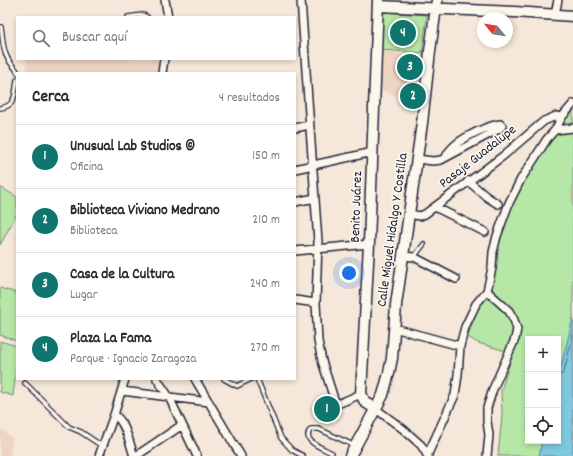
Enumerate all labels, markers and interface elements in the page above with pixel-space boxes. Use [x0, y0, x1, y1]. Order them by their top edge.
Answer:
north arrow [477, 12, 513, 48]
search box [16, 16, 296, 60]
pin: 4 [390, 18, 416, 48]
icon: search [30, 27, 52, 49]
text: Buscar aquí [62, 27, 127, 49]
pin: 3 [397, 52, 423, 82]
pin: 2 [400, 81, 426, 111]
text: Cerca [32, 86, 69, 110]
text: 4 resultados [219, 89, 280, 108]
street label: Pasaje Guadalupe [435, 120, 521, 194]
text: Unusual Lab Studios © [70, 136, 195, 158]
text: 1 [44, 147, 46, 166]
text: 150 m [252, 147, 280, 166]
street label: Calle Miguel Hidalgo Y Costilla [372, 151, 414, 308]
text: Oficina [70, 158, 103, 177]
street label: Benito Juárez [346, 170, 368, 243]
text: Biblioteca Viviano Medrano [70, 200, 220, 222]
text: 2 [42, 211, 48, 230]
text: 210 m [252, 211, 280, 230]
text: Biblioteca [70, 222, 117, 241]
your location [339, 263, 359, 283]
text: Casa de la Cultura [70, 264, 174, 286]
text: 3 [42, 275, 48, 294]
text: 240 m [250, 275, 280, 294]
text: Lugar [70, 286, 98, 305]
text: Plaza La Fama [70, 328, 151, 350]
map controls [525, 336, 561, 444]
button: + [525, 336, 561, 372]
text: 4 [42, 339, 48, 358]
text: 270 m [250, 339, 280, 358]
text: Parque · Ignacio Zaragoza [70, 350, 196, 369]
button: − [525, 372, 561, 408]
pin: 1 [314, 394, 340, 424]
button: locate [525, 408, 561, 444]

